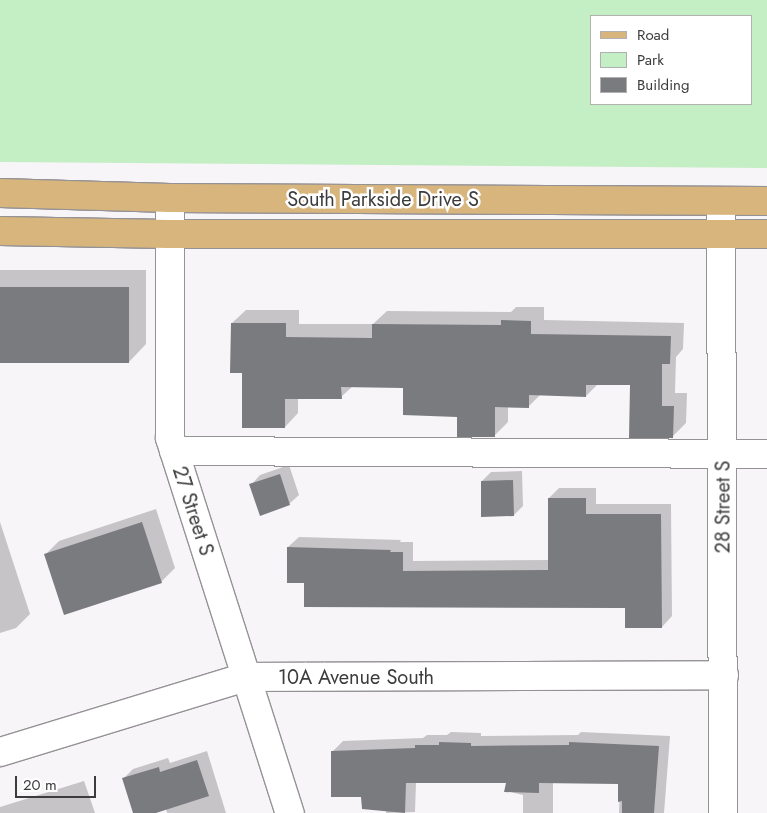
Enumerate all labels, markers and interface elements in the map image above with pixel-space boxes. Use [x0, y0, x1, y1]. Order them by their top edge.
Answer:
legend [590, 15, 752, 105]
text: Road [637, 24, 669, 46]
text: Park [637, 49, 664, 71]
text: Building [637, 74, 689, 96]
street label: South Parkside Drive S [287, 187, 479, 211]
street label: 28 Street S [711, 461, 735, 553]
street label: 27 Street S [167, 463, 219, 559]
street label: 10A Avenue South [278, 665, 434, 689]
scale bar [18, 766, 99, 798]
text: 20 m [23, 774, 57, 796]

